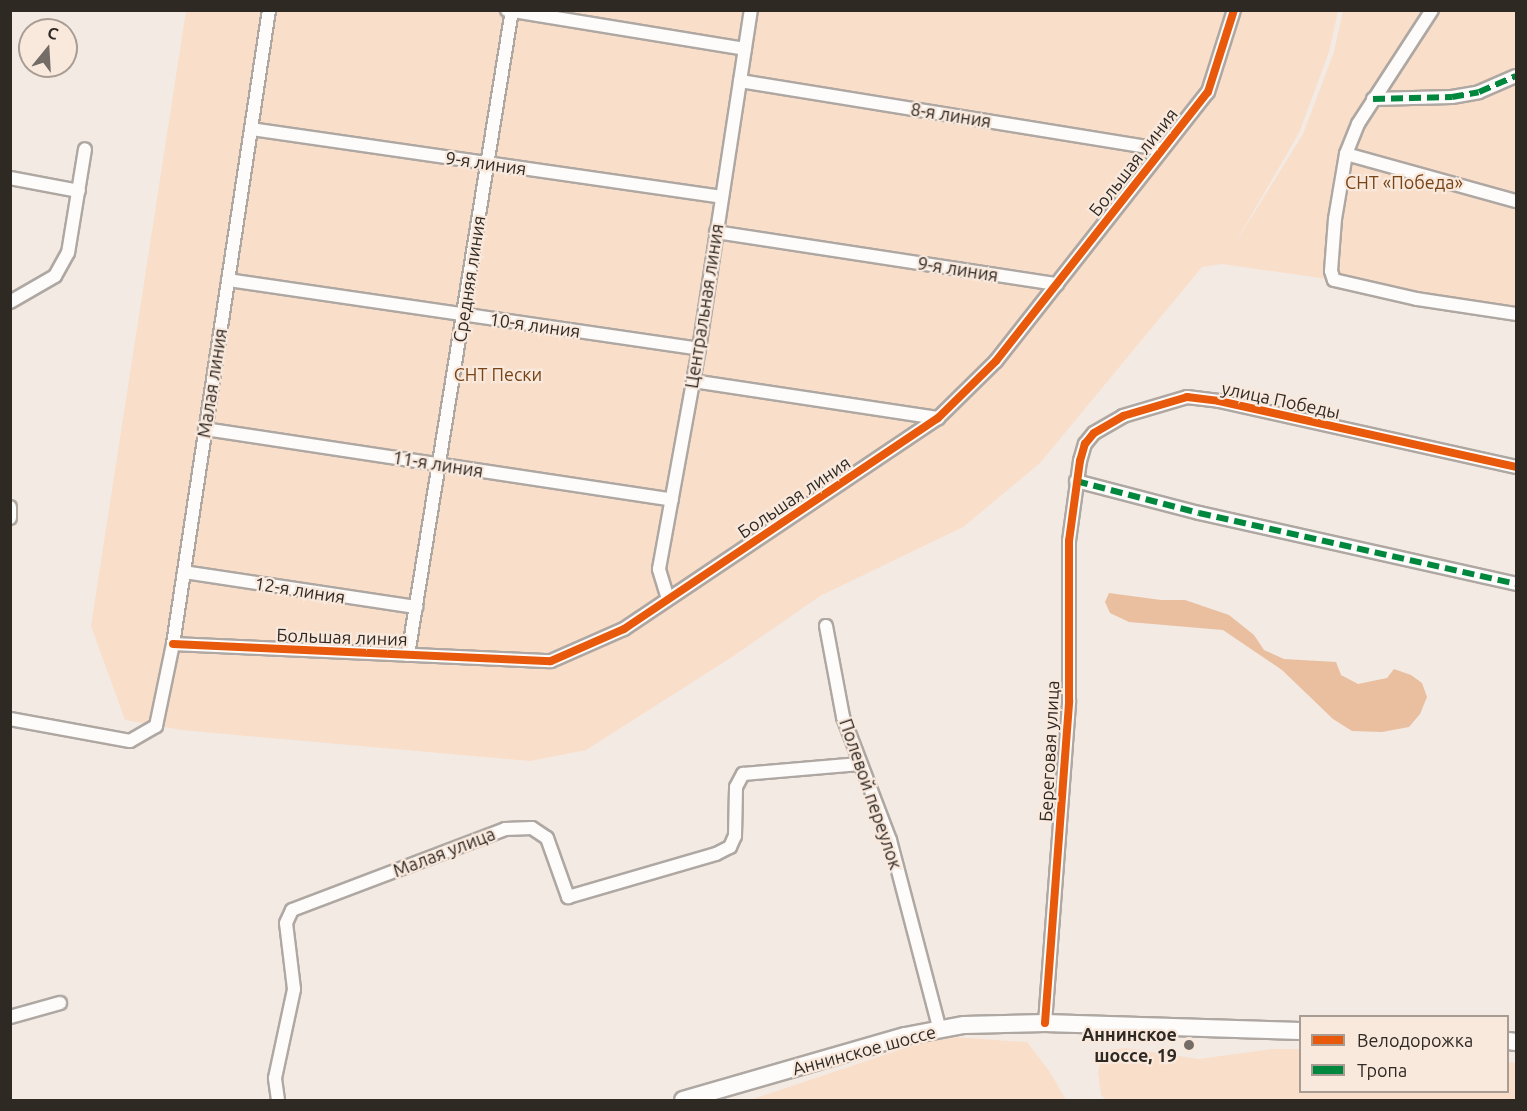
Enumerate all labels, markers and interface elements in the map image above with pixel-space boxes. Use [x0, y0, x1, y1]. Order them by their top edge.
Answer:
north arrow [18, 18, 78, 78]
text: С [45, 23, 61, 43]
street label: 8-я линия [909, 98, 993, 132]
street label: Большая линия [1084, 104, 1182, 220]
street label: 9-я линия [444, 147, 528, 179]
park label: СНТ «Победа» [1345, 171, 1463, 193]
street label: Средняя линия [448, 214, 490, 344]
street label: Центральная линия [680, 222, 728, 390]
street label: 9-я линия [916, 252, 1000, 286]
street label: 10-я линия [488, 308, 582, 342]
street label: Малая линия [193, 327, 231, 439]
park label: СНТ Пески [454, 363, 542, 385]
street label: улица Победы [1220, 377, 1342, 423]
street label: 11-я линия [391, 446, 485, 482]
street label: Большая линия [734, 451, 854, 543]
street label: 12-я линия [253, 572, 347, 608]
street label: Большая линия [276, 624, 408, 650]
street label: Береговая улица [1035, 680, 1063, 822]
street label: Полевой переулок [835, 716, 907, 872]
street label: Малая улица [390, 823, 498, 881]
legend [1299, 1015, 1509, 1093]
street label: Аннинское шоссе [790, 1020, 938, 1080]
place label: Аннинское шоссе, 19 [1082, 1024, 1177, 1066]
text: Велодорожка [1357, 1030, 1473, 1050]
marker: Аннинское шоссе, 19 [1182, 1038, 1196, 1052]
text: Тропа [1357, 1060, 1407, 1080]

